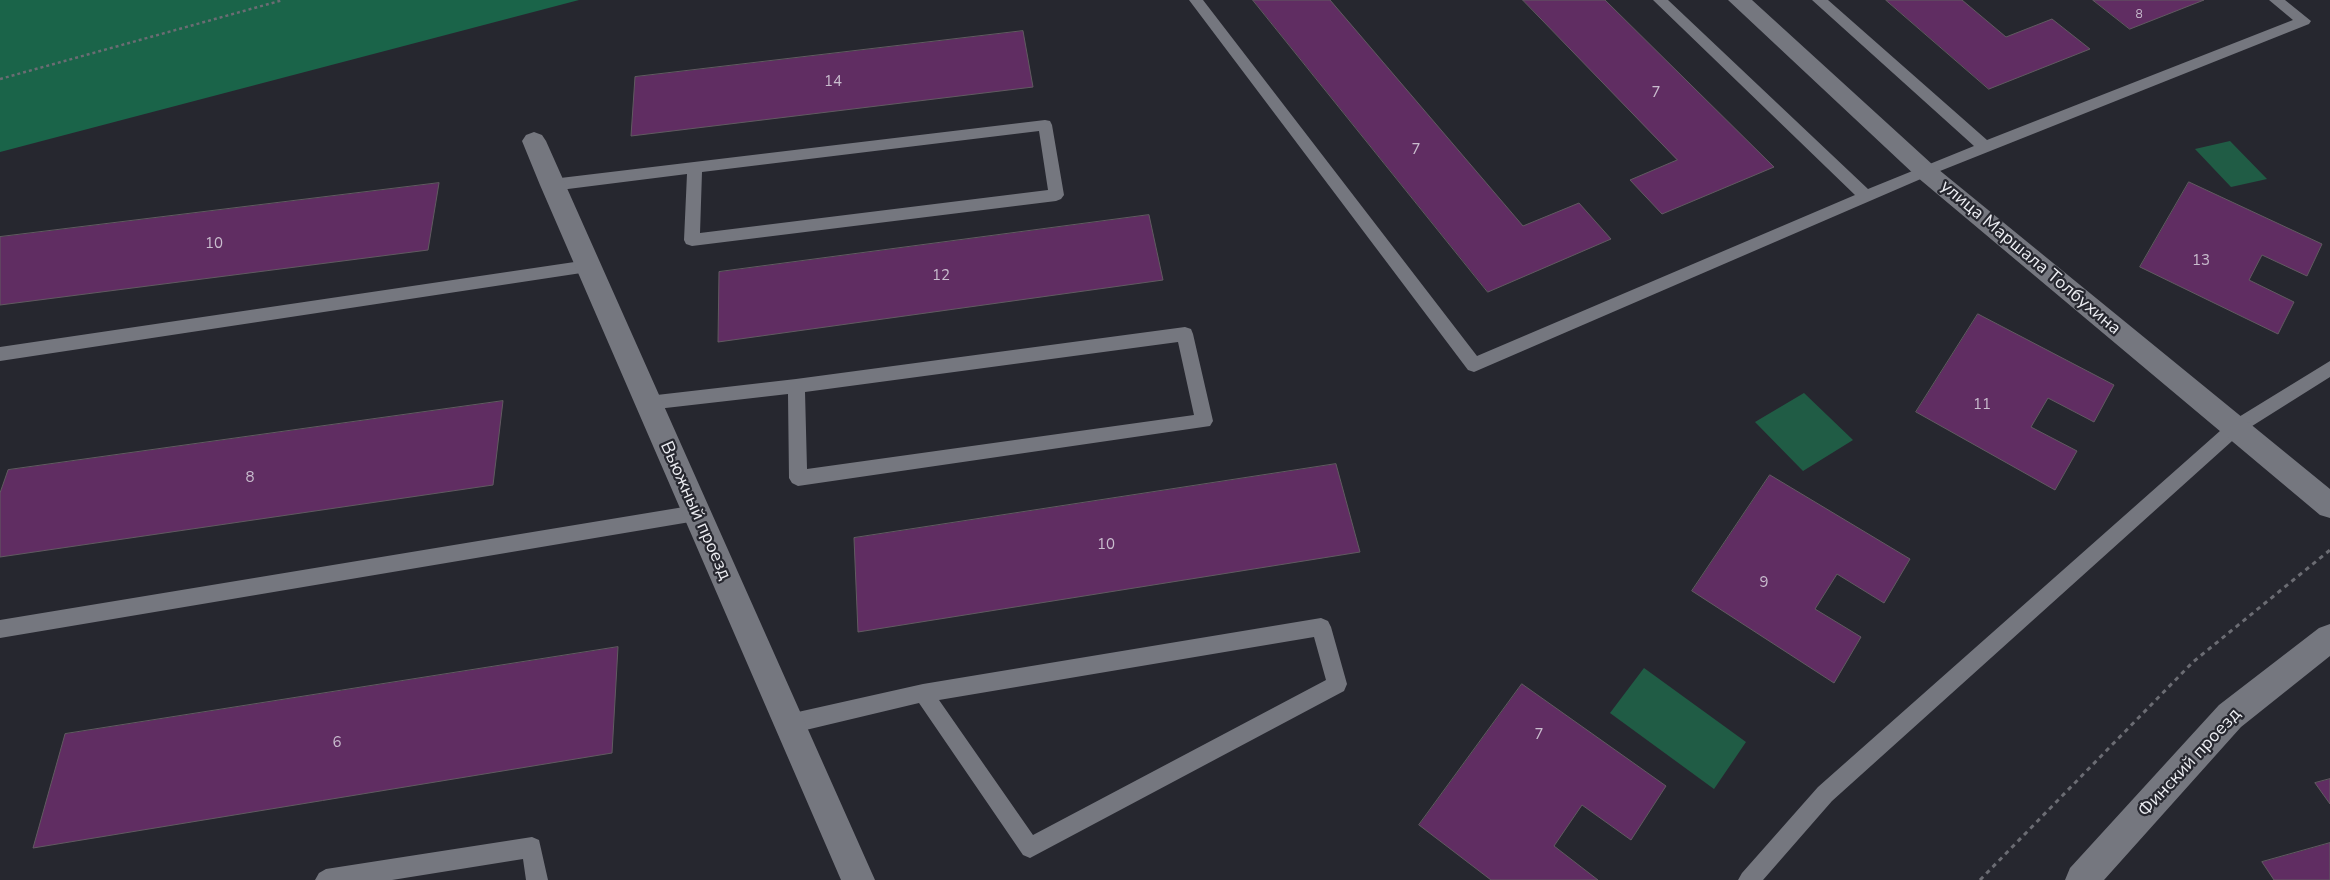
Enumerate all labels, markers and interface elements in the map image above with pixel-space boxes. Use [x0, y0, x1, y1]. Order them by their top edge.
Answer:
house number: 8 [2135, 8, 2143, 22]
house number: 14 [824, 73, 842, 91]
house number: 7 [1652, 84, 1660, 102]
house number: 7 [1412, 141, 1420, 159]
street label: улица Маршала Толбухина [1935, 176, 2125, 340]
house number: 10 [205, 235, 223, 253]
house number: 13 [2192, 252, 2210, 270]
house number: 12 [932, 267, 950, 285]
house number: 11 [1973, 396, 1991, 414]
street label: Вьюжный проезд [655, 438, 735, 584]
house number: 8 [246, 469, 254, 487]
house number: 10 [1097, 536, 1115, 554]
house number: 9 [1760, 574, 1768, 592]
street label: Финский проезд [2134, 704, 2246, 822]
house number: 7 [1535, 726, 1543, 744]
house number: 6 [333, 734, 341, 752]

